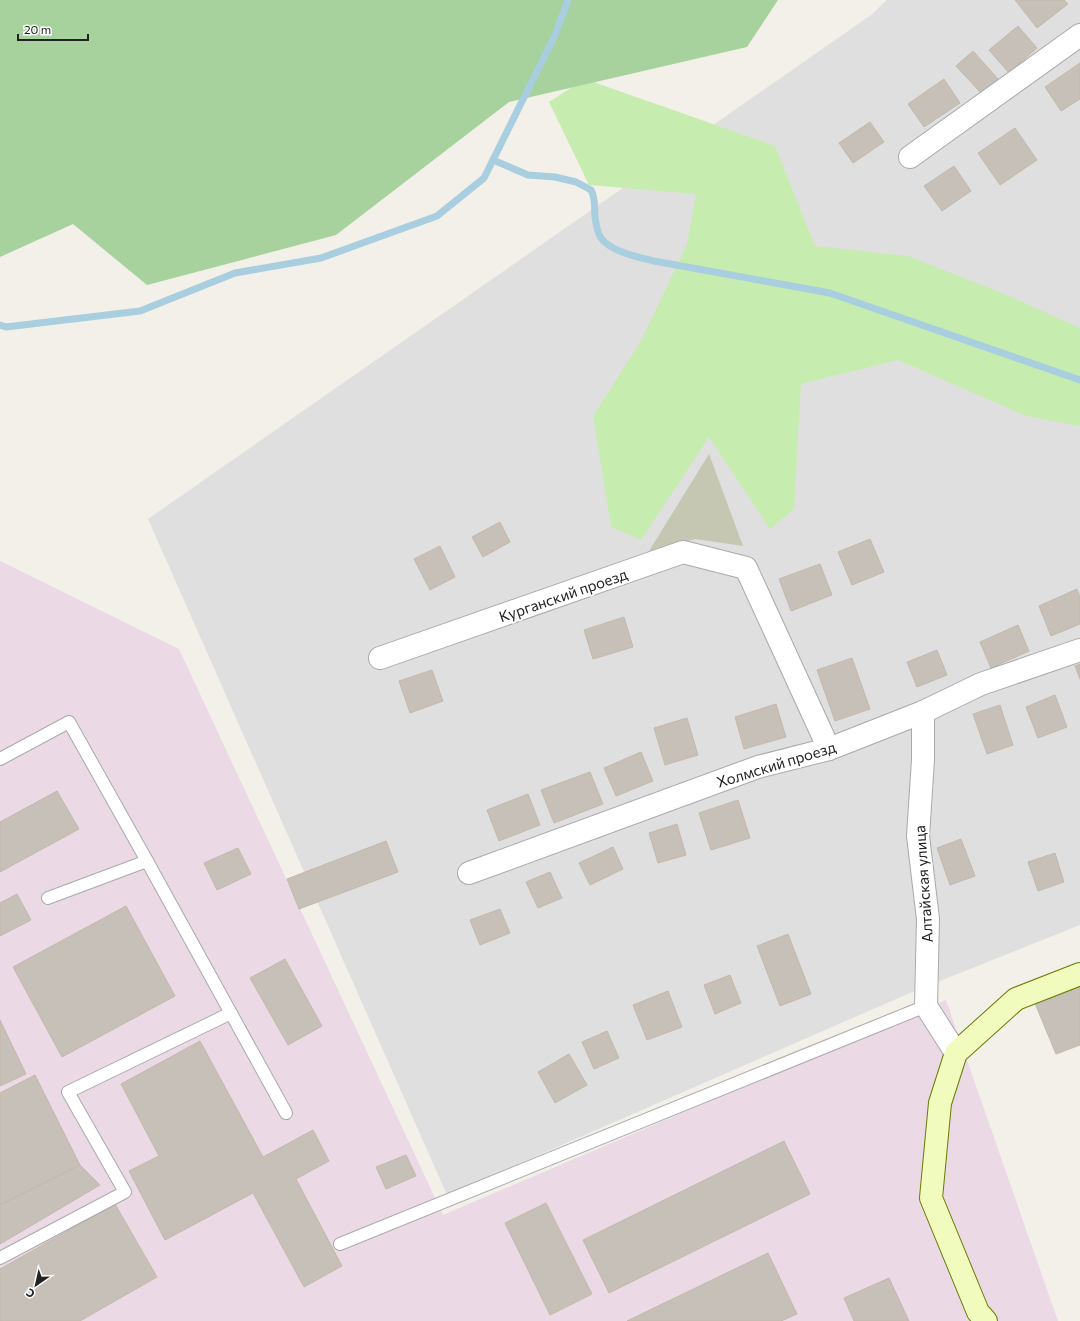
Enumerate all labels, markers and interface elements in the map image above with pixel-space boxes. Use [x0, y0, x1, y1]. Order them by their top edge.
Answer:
scale bar [18, 16, 88, 42]
text: 20 m [24, 22, 51, 36]
street label: Курганский проезд [496, 564, 630, 625]
street label: Холмский проезд [714, 737, 838, 791]
street label: Алтайская улица [910, 825, 936, 943]
north arrow [16, 1265, 56, 1305]
text: С [23, 1286, 37, 1301]

